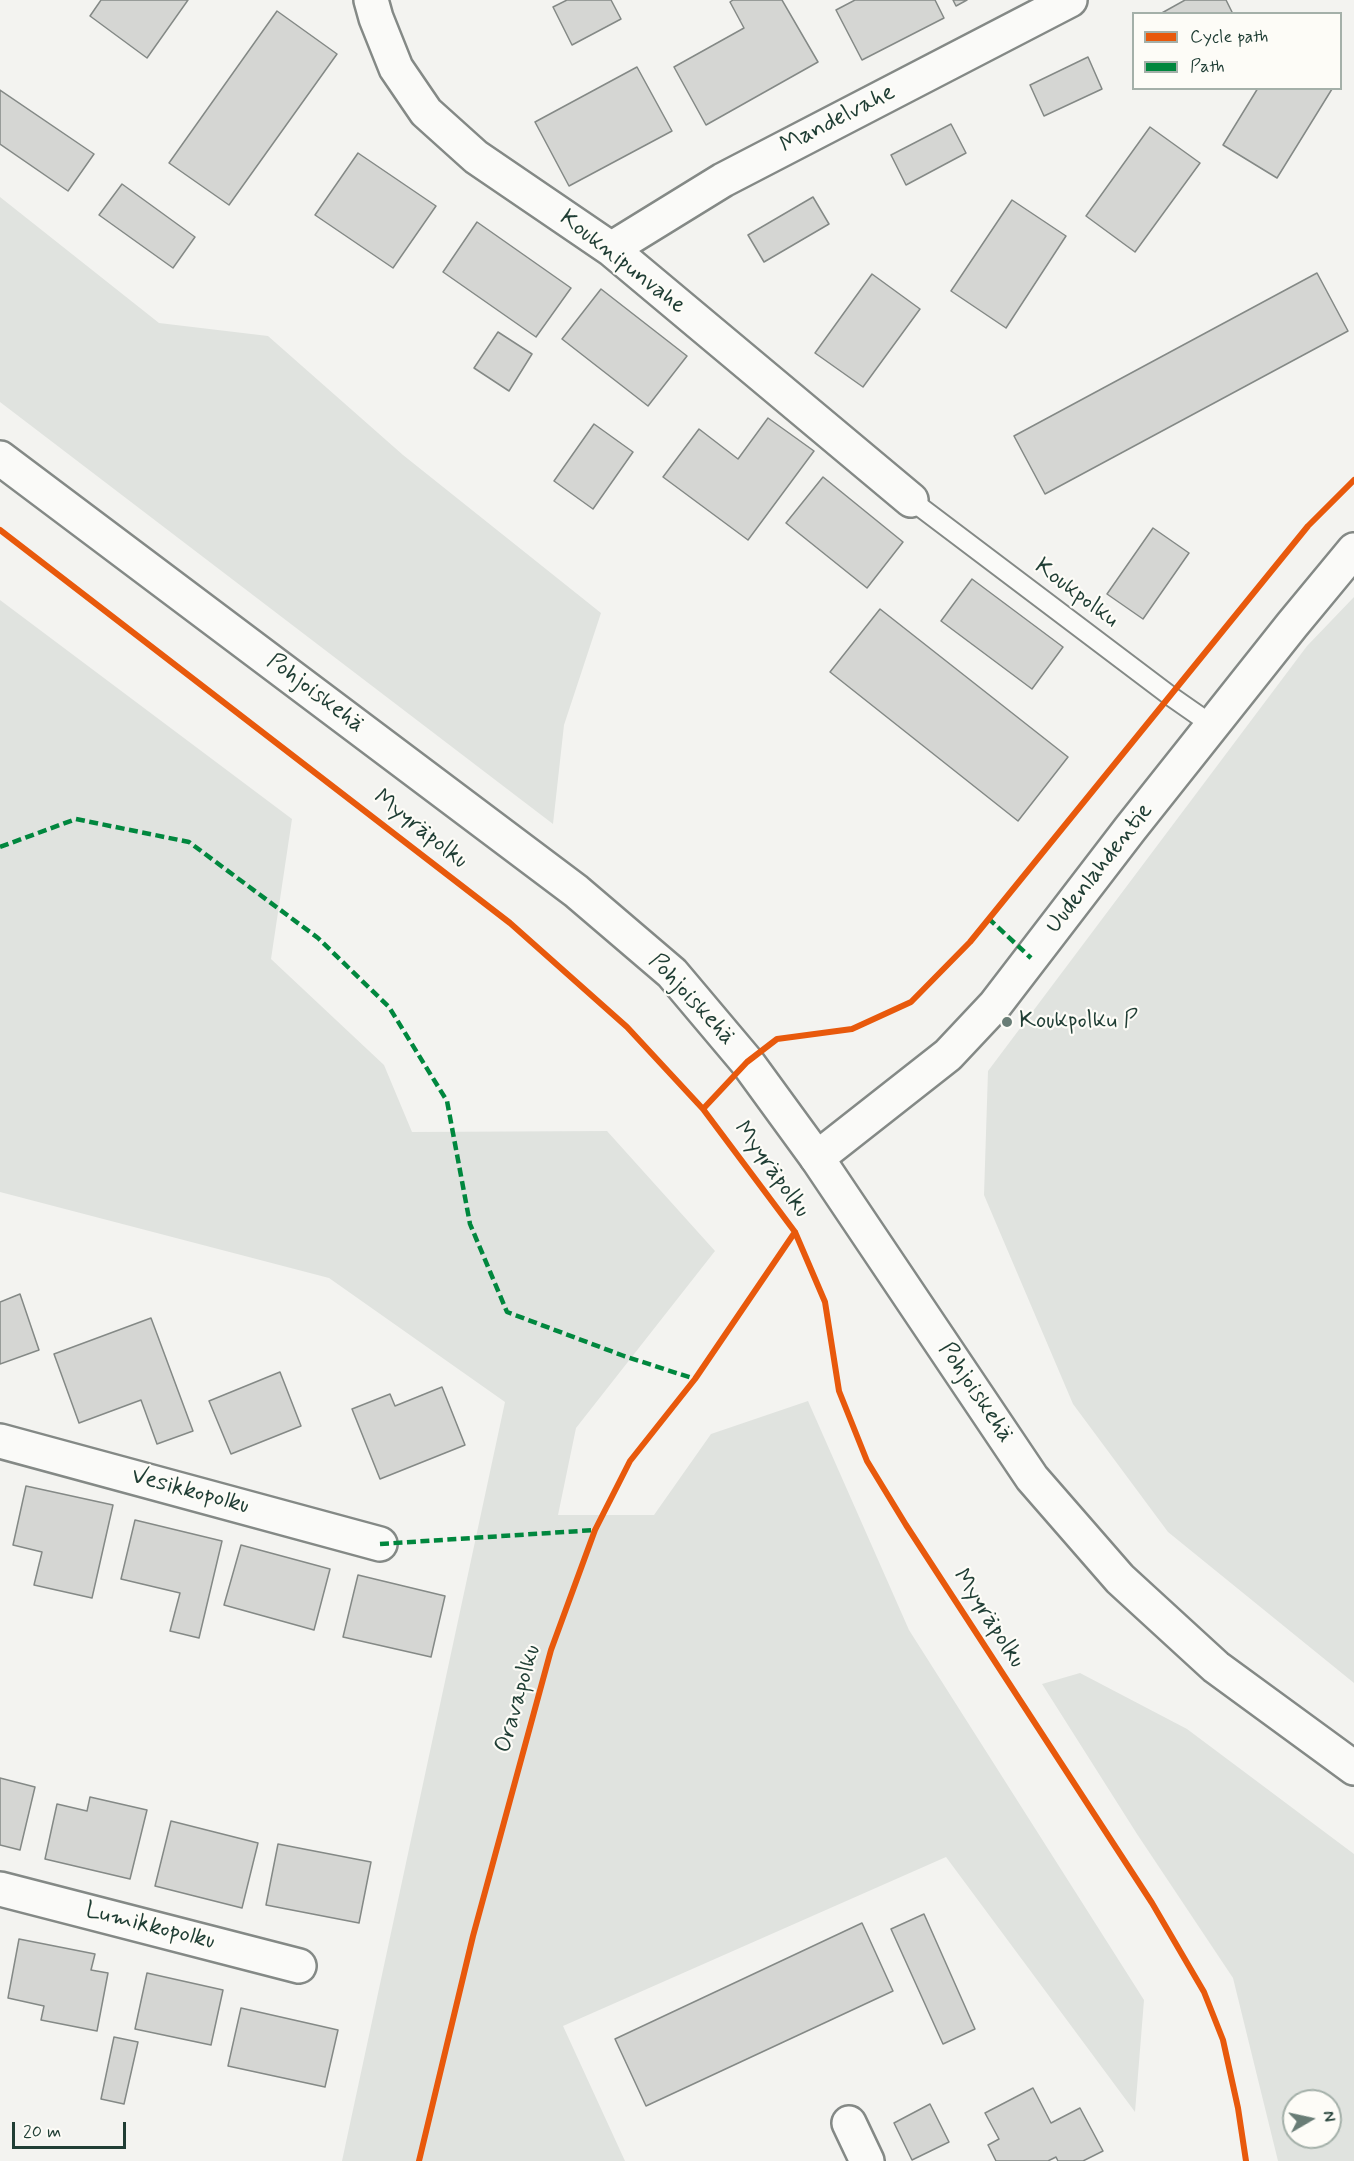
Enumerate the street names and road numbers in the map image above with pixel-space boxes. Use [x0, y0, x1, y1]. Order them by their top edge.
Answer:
street label: Mandelvahe [776, 79, 900, 161]
street label: Kouknipunvahe [553, 205, 691, 321]
street label: Koukpolku [1028, 553, 1124, 635]
street label: Pohjoiskehä [260, 648, 370, 740]
street label: Myyräpolku [367, 784, 473, 876]
street label: Uudenlahdentie [1040, 798, 1160, 940]
street label: Pohjoiskehä [641, 948, 741, 1052]
street label: Myyräpolku [726, 1116, 816, 1224]
street label: Pohjoiskehä [931, 1337, 1019, 1449]
street label: Vesikkopolku [128, 1462, 252, 1522]
street label: Myyräpolku [945, 1564, 1031, 1674]
street label: Oravapolku [490, 1642, 548, 1756]
street label: Lumikkopolku [82, 1897, 218, 1957]

